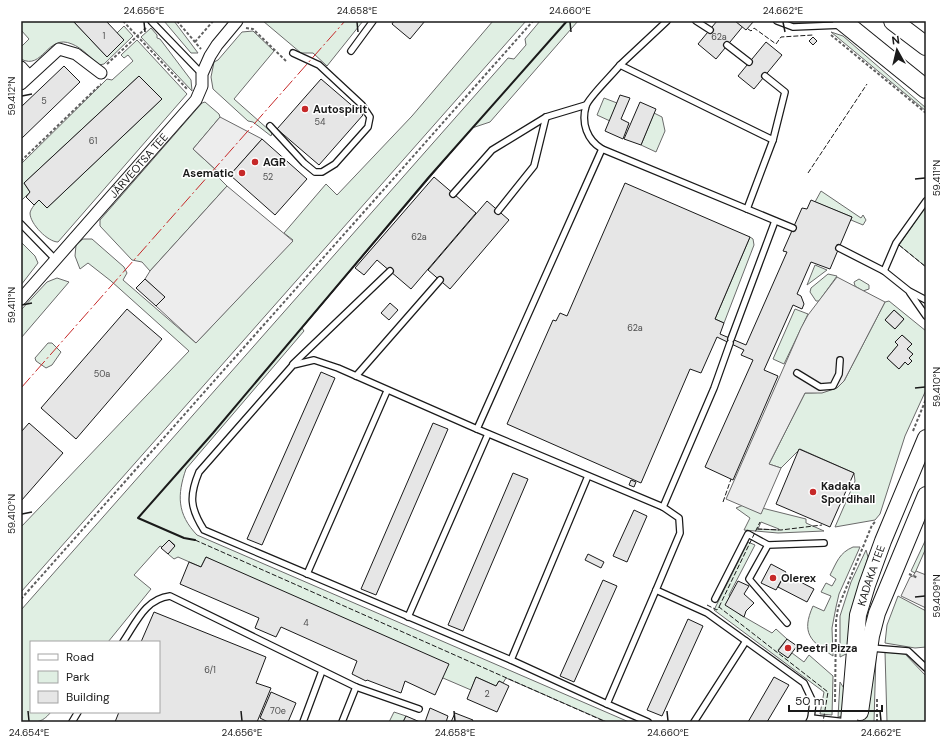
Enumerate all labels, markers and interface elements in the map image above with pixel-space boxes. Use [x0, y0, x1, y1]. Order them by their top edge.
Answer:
text: 24.656°E [124, 4, 165, 17]
text: 24.658°E [337, 4, 378, 17]
text: 24.660°E [549, 4, 591, 17]
text: 24.662°E [763, 4, 804, 17]
house number: 1 [103, 30, 106, 42]
north arrow [877, 30, 917, 70]
house number: 62a [711, 31, 727, 43]
text: N [891, 33, 901, 48]
text: 59.412°N [5, 76, 18, 116]
house number: 5 [41, 95, 47, 107]
place label: Autospirit [313, 102, 367, 116]
marker: Autospirit [300, 104, 310, 114]
house number: 54 [315, 116, 326, 128]
street label: JÄRVEOTSA TEE [106, 130, 171, 201]
house number: 61 [89, 135, 97, 147]
place label: AGR [263, 155, 286, 169]
marker: AGR [250, 157, 260, 167]
text: 59.411°N [930, 160, 943, 196]
place label: Asematic [183, 166, 234, 180]
marker: Asematic [237, 168, 247, 178]
house number: 52 [263, 171, 273, 183]
house number: 62a [411, 231, 427, 243]
text: 59.411°N [5, 287, 18, 323]
house number: 62a [627, 322, 643, 334]
text: 59.410°N [930, 367, 943, 407]
house number: 50a [94, 368, 110, 380]
place label: Kadaka Spordihall [821, 479, 875, 506]
marker: Kadaka Spordihall [808, 487, 818, 497]
text: 59.410°N [5, 494, 18, 534]
street label: KADAKA TEE [854, 543, 888, 608]
place label: Olerex [781, 571, 817, 585]
marker: Olerex [768, 573, 778, 583]
text: 59.409°N [930, 574, 943, 618]
house number: 4 [303, 617, 309, 629]
legend [30, 641, 160, 713]
place label: Peetri Pizza [796, 641, 858, 655]
marker: Peetri Pizza [783, 643, 793, 653]
text: Road [66, 649, 94, 665]
house number: 6/1 [204, 664, 216, 676]
text: Park [66, 669, 90, 685]
scale bar [789, 687, 882, 713]
house number: 2 [484, 688, 490, 700]
text: Building [66, 689, 110, 705]
text: 50 m [795, 693, 824, 709]
house number: 70e [270, 705, 286, 717]
text: 24.654°E [9, 726, 50, 739]
text: 24.656°E [222, 726, 263, 739]
text: 24.658°E [435, 726, 476, 739]
text: 24.660°E [647, 726, 689, 739]
text: 24.662°E [861, 726, 902, 739]

